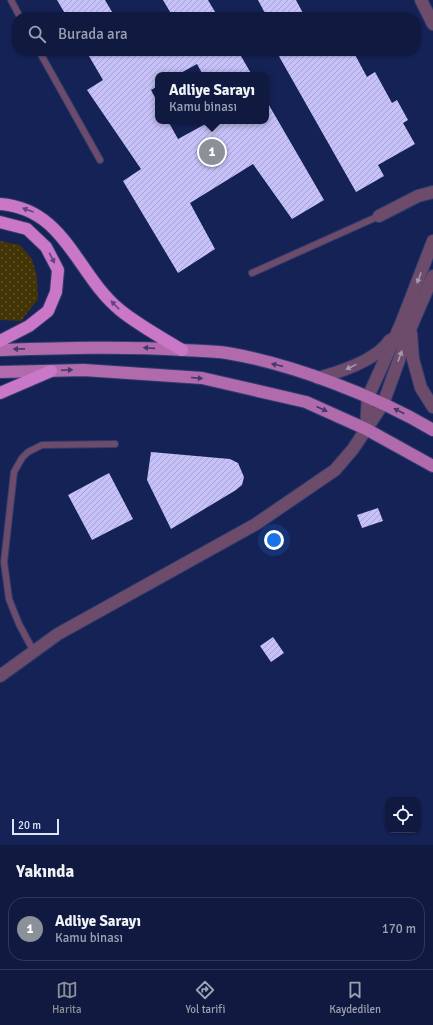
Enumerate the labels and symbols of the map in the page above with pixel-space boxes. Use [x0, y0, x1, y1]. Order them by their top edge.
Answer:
pin: 1 [199, 137, 225, 167]
one-way arrow [21, 207, 33, 213]
one-way arrow [49, 253, 55, 264]
one-way arrow [415, 272, 421, 284]
one-way arrow [110, 300, 119, 310]
one-way arrow [143, 344, 155, 351]
one-way arrow [12, 346, 25, 352]
one-way arrow [398, 350, 404, 362]
one-way arrow [271, 362, 284, 368]
one-way arrow [346, 364, 357, 370]
one-way arrow [61, 367, 74, 373]
one-way arrow [191, 374, 203, 381]
one-way arrow [317, 406, 328, 412]
one-way arrow [393, 408, 404, 415]
your location [264, 530, 284, 550]
scale bar [12, 817, 59, 836]

